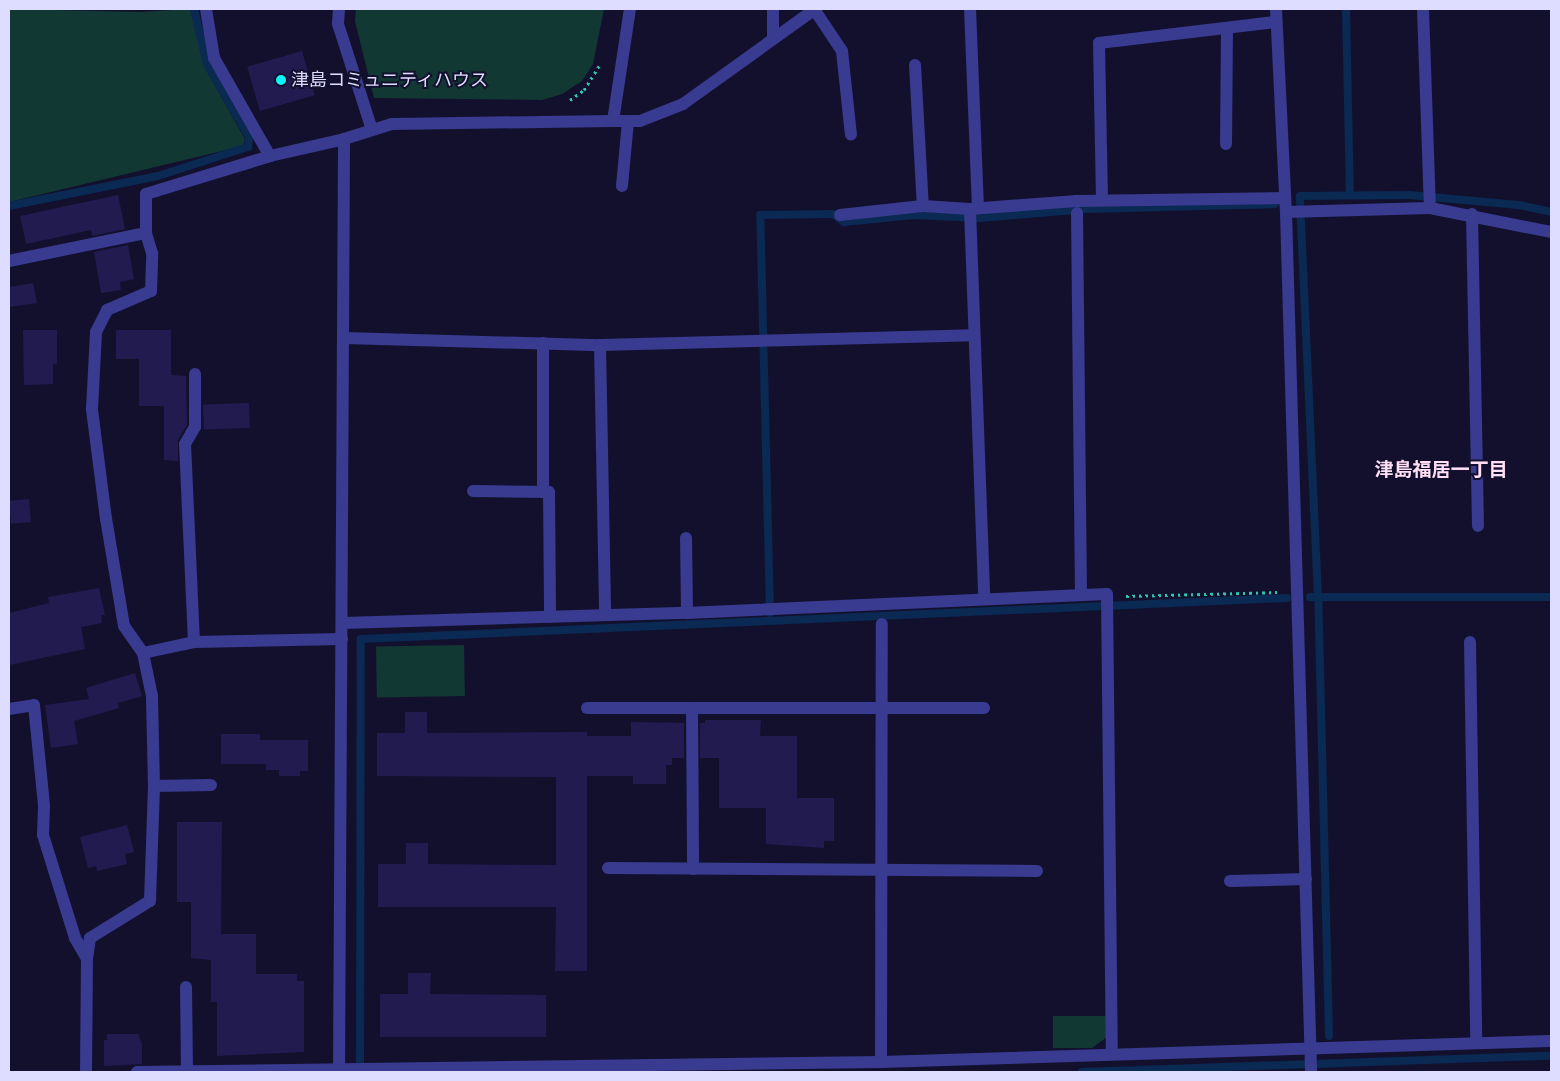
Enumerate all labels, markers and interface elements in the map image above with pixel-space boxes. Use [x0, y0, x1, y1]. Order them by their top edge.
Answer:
place label: 津島コミュニティハウス [291, 69, 489, 91]
marker: 津島コミュニティハウス [275, 74, 287, 86]
district label: 津島福居一丁目 [1375, 459, 1507, 481]

